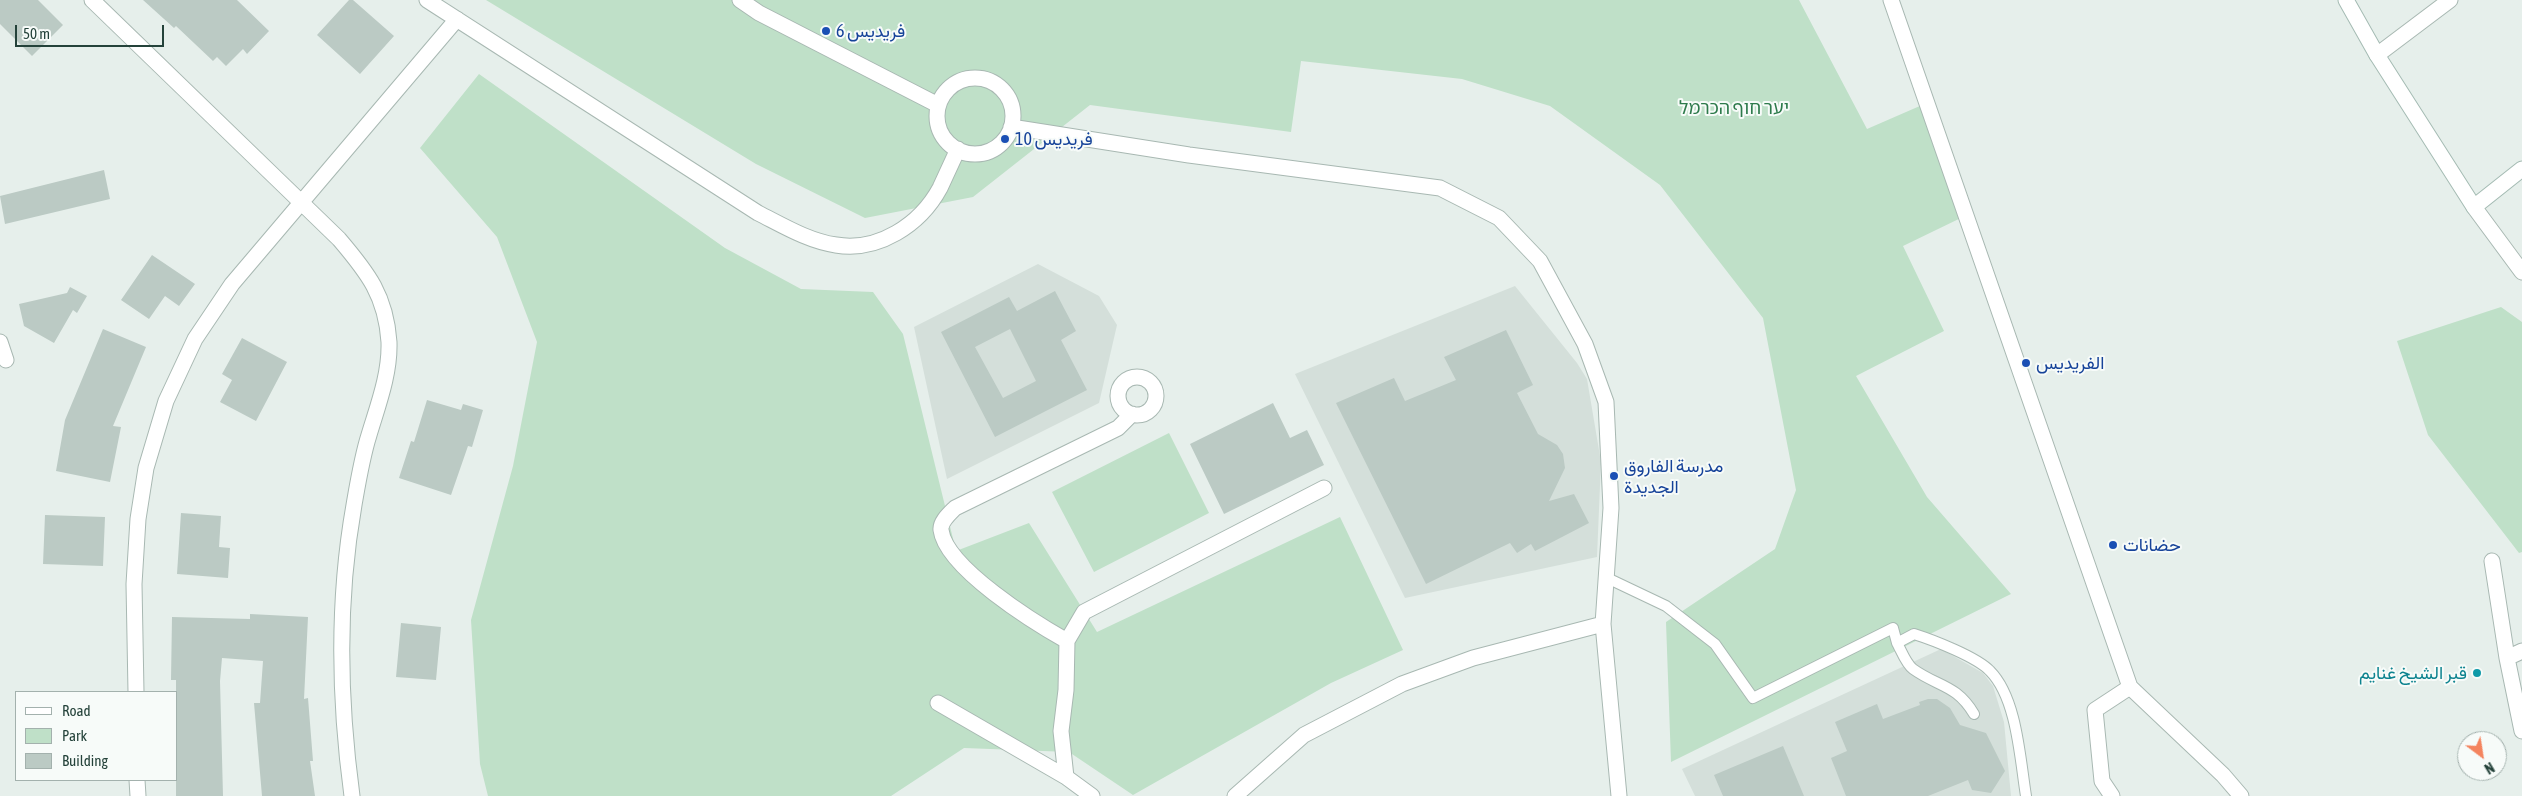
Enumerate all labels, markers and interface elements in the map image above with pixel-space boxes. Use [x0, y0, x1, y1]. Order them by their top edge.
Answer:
scale bar [18, 15, 166, 47]
place label: فريديس 6 [836, 20, 905, 42]
text: 50 m [23, 25, 50, 42]
marker: فريديس 6 [820, 25, 832, 37]
park label: יער חוף הכרמל [1679, 97, 1789, 119]
place label: فريديس 10 [1015, 128, 1093, 150]
marker: فريديس 10 [999, 133, 1011, 145]
place label: الفريديس [2036, 352, 2104, 374]
marker: الفريديس [2020, 357, 2032, 369]
place label: مدرسة الفاروق الجديدة [1624, 455, 1723, 498]
marker: مدرسة الفاروق الجديدة [1608, 470, 1620, 482]
place label: حضانات [2123, 534, 2181, 556]
marker: حضانات [2107, 539, 2119, 551]
place label: قبر الشيخ غنايم [2359, 662, 2467, 684]
marker: قبر الشيخ غنايم [2471, 667, 2483, 679]
legend [15, 691, 178, 781]
text: Road [62, 702, 91, 719]
text: Park [62, 727, 87, 744]
north arrow [2457, 731, 2507, 781]
text: Building [62, 752, 108, 769]
text: N [2482, 759, 2497, 777]

